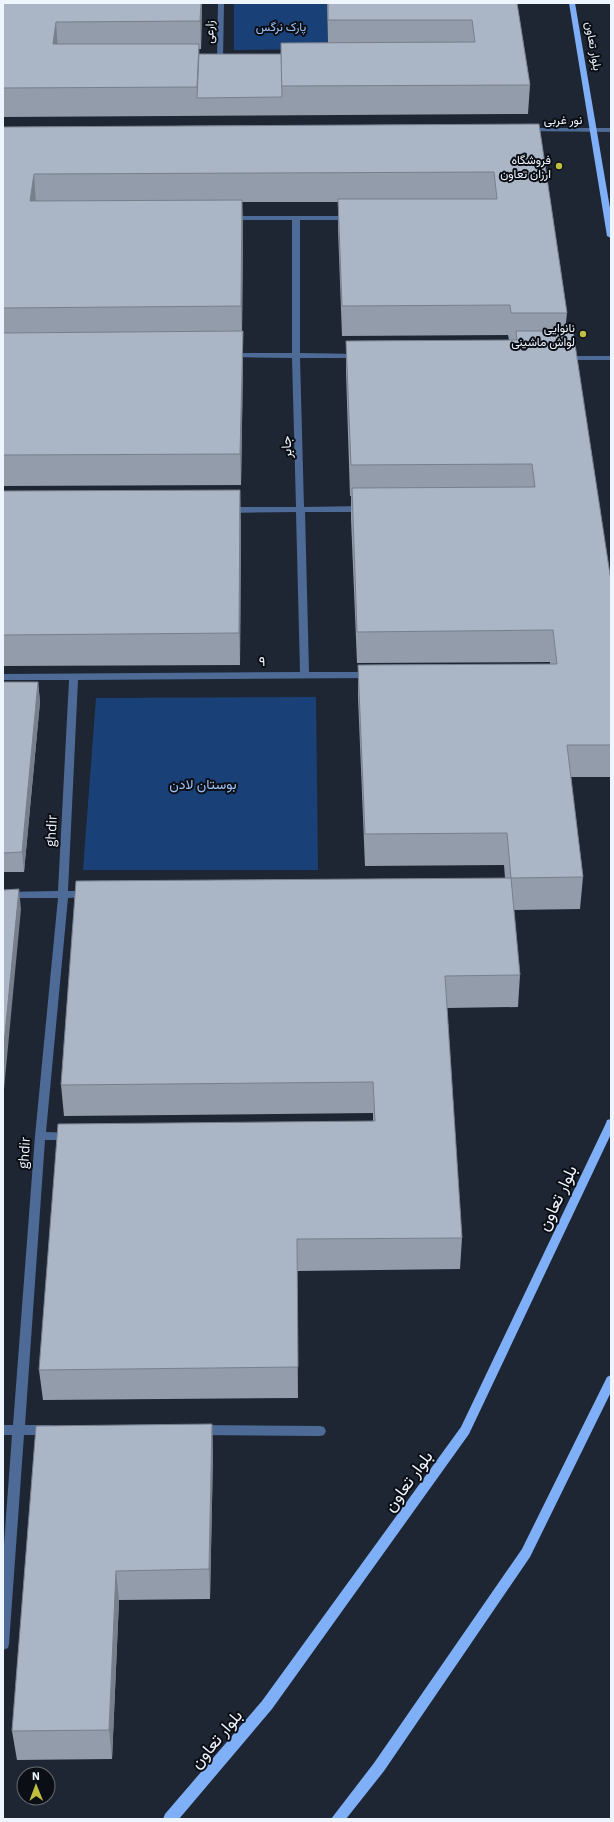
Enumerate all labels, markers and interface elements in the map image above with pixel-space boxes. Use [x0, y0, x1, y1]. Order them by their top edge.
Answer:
park label: پارک نرگس [256, 19, 306, 35]
street label: زارعی [201, 20, 218, 44]
street label: بلوار تعاون [581, 20, 606, 72]
street label: نور غربی [544, 112, 582, 128]
place label: فروشگاه ارزان تعاون [500, 152, 551, 182]
marker: فروشگاه ارزان تعاون [554, 161, 564, 171]
place label: نانوایی لواش ماشینی [511, 320, 575, 350]
marker: نانوایی لواش ماشینی [578, 329, 588, 339]
street label: جابر [277, 435, 295, 460]
street label: ۹ [259, 652, 265, 670]
park label: بوستان لادن [169, 775, 237, 793]
street label: ghdir [41, 814, 61, 848]
street label: ghdir [14, 1136, 34, 1170]
street label: بلوار تعاون [532, 1162, 582, 1234]
street label: بلوار تعاون [378, 1446, 438, 1516]
street label: بلوار تعاون [185, 1705, 247, 1773]
north arrow [16, 1766, 56, 1806]
text: N [32, 1769, 40, 1783]

